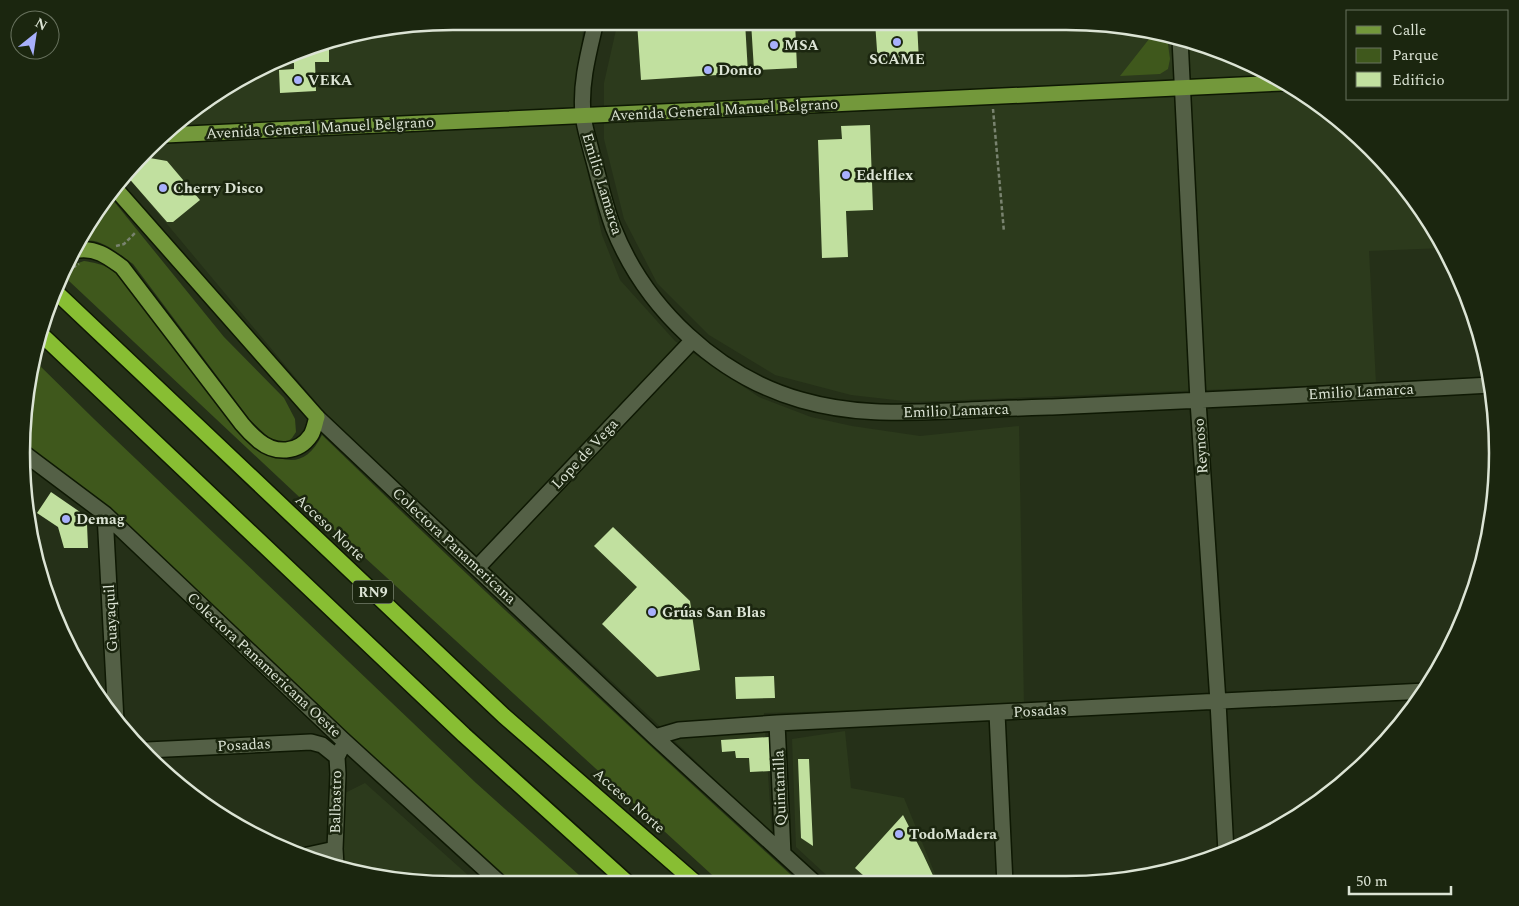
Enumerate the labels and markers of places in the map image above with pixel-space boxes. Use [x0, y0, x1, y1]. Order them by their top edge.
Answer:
place label: MSA [784, 34, 819, 57]
marker: SCAME [891, 36, 903, 48]
marker: MSA [768, 39, 780, 51]
place label: SCAME [869, 48, 925, 71]
place label: Donto [718, 59, 762, 82]
marker: Donto [702, 64, 714, 76]
place label: VEKA [308, 69, 353, 92]
marker: VEKA [292, 74, 304, 86]
place label: Edelflex [856, 164, 913, 187]
marker: Edelflex [840, 169, 852, 181]
place label: Cherry Disco [173, 177, 263, 200]
marker: Cherry Disco [157, 182, 169, 194]
place label: Demag [76, 508, 125, 531]
marker: Demag [60, 513, 72, 525]
place label: Grúas San Blas [662, 601, 766, 624]
marker: Grúas San Blas [646, 606, 658, 618]
place label: TodoMadera [909, 823, 997, 846]
marker: TodoMadera [893, 828, 905, 840]

